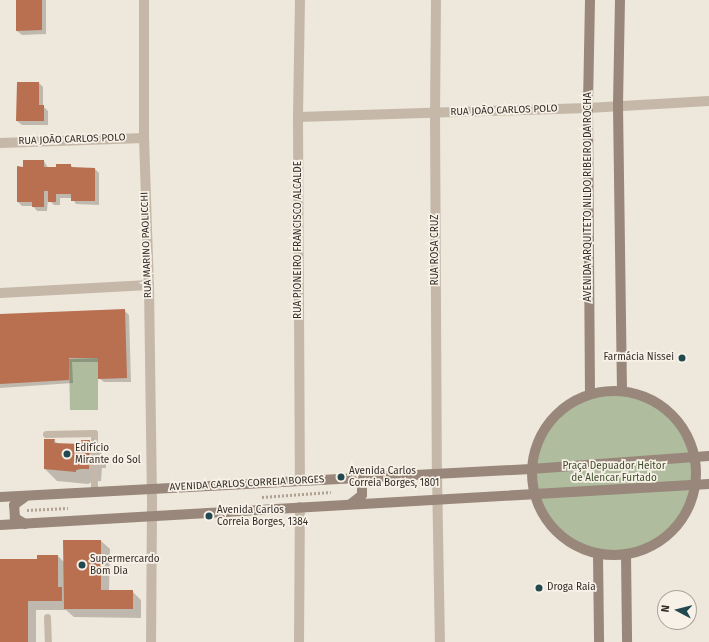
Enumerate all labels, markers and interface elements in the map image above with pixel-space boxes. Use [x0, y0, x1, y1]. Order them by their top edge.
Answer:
street label: AVENIDA ARQUITETO NILDO RIBEIRO DA ROCHA [583, 92, 595, 302]
street label: RUA JOÃO CARLOS POLO [450, 103, 558, 119]
street label: RUA JOÃO CARLOS POLO [18, 132, 126, 148]
street label: RUA PIONEIRO FRANCISCO ALCALDE [293, 161, 305, 319]
street label: RUA MARINO PAOLICCHI [139, 192, 155, 298]
street label: RUA ROSA CRUZ [430, 215, 442, 285]
place label: Farmácia Nissei [604, 352, 674, 364]
marker: Farmácia Nissei [677, 353, 687, 363]
place label: Edifício Mirante do Sol [75, 442, 141, 466]
marker: Edifício Mirante do Sol [62, 449, 72, 459]
park label: Praça Depuador Heitor de Alencar Furtado [563, 460, 665, 484]
place label: Avenida Carlos Correia Borges, 1801 [349, 465, 439, 488]
marker: Avenida Carlos Correia Borges, 1801 [336, 472, 346, 482]
street label: AVENIDA CARLOS CORREIA BORGES [169, 474, 325, 494]
place label: Avenida Carlos Correia Borges, 1384 [217, 504, 308, 528]
marker: Avenida Carlos Correia Borges, 1384 [204, 511, 214, 521]
place label: Supermercardo Bom Dia [90, 553, 160, 576]
marker: Supermercardo Bom Dia [77, 560, 87, 570]
place label: Droga Raia [547, 582, 596, 594]
marker: Droga Raia [534, 583, 544, 593]
north arrow [657, 590, 697, 630]
text: N [659, 604, 672, 613]

